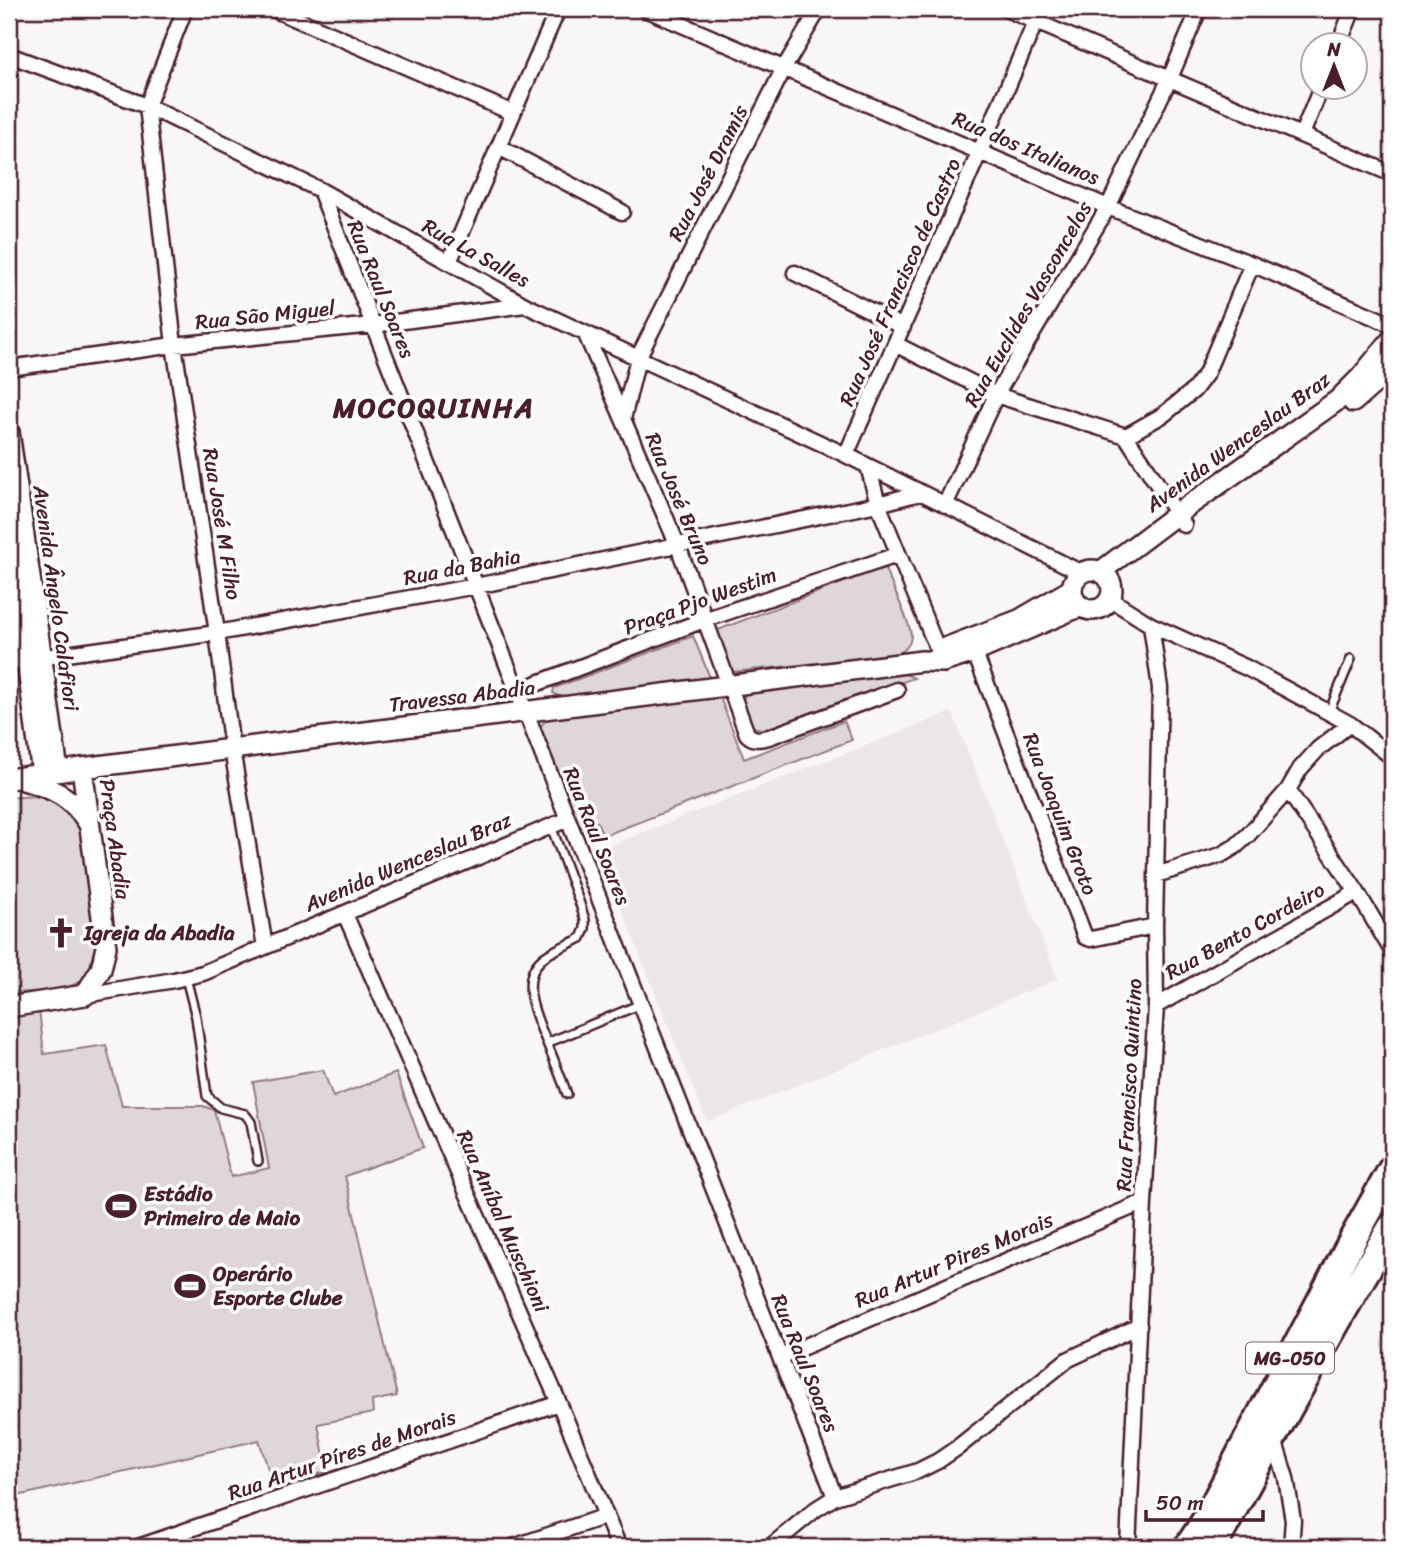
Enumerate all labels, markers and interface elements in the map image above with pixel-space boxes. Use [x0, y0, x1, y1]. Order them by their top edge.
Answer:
north arrow [1300, 32, 1370, 102]
text: N [1326, 33, 1341, 66]
street label: Rua José Dramis [657, 97, 759, 248]
street label: Rua dos Italianos [946, 100, 1106, 196]
street label: Rua José Francisco de Castro [828, 152, 972, 412]
street label: Rua Euclides Vasconcelos [953, 193, 1103, 414]
street label: Rua La Salles [415, 208, 538, 299]
street label: Rua Raul Soares [336, 214, 426, 364]
street label: Rua São Miguel [193, 289, 338, 341]
street label: Avenida Wenceslau Braz [1136, 361, 1339, 523]
district label: MOCOQUINHA [332, 383, 535, 432]
street label: Rua José Bruno [634, 426, 724, 572]
street label: Rua José M Filho [191, 445, 253, 603]
street label: Avenida Ângelo Calafiori [21, 482, 91, 715]
street label: Rua da Bahia [400, 537, 524, 597]
street label: Praça Pjo Westim [618, 556, 782, 646]
street label: Travessa Abadia [387, 668, 538, 724]
street label: Rua Joaquim Groto [1011, 727, 1109, 901]
street label: Rua Raul Soares [552, 761, 642, 911]
street label: Praça Abadia [88, 776, 142, 902]
street label: Avenida Wenceslau Braz [297, 801, 518, 923]
street label: Rua Bento Cordeiro [1158, 871, 1332, 991]
place label: Igreja da Abadia [83, 914, 235, 952]
church icon: Igreja da Abadia [44, 916, 78, 950]
street label: Rua Francisco Quintino [1104, 978, 1154, 1192]
street label: Rua Aníbal Muschioni [446, 1123, 561, 1320]
place label: Estádio Primeiro de Maio [144, 1175, 300, 1237]
sports icon: Estádio Primeiro de Maio [104, 1189, 138, 1223]
street label: Rua Artur Pires Morais [849, 1201, 1060, 1319]
place label: Operário Esporte Clube [213, 1255, 343, 1317]
sports icon: Operário Esporte Clube [173, 1269, 207, 1303]
street label: Rua Raul Soares [760, 1288, 850, 1438]
road number: MG-050 [1246, 1342, 1334, 1374]
street label: Rua Artur Píres de Morais [223, 1398, 462, 1512]
scale bar [1146, 1479, 1263, 1523]
text: 50 m [1156, 1484, 1204, 1522]

